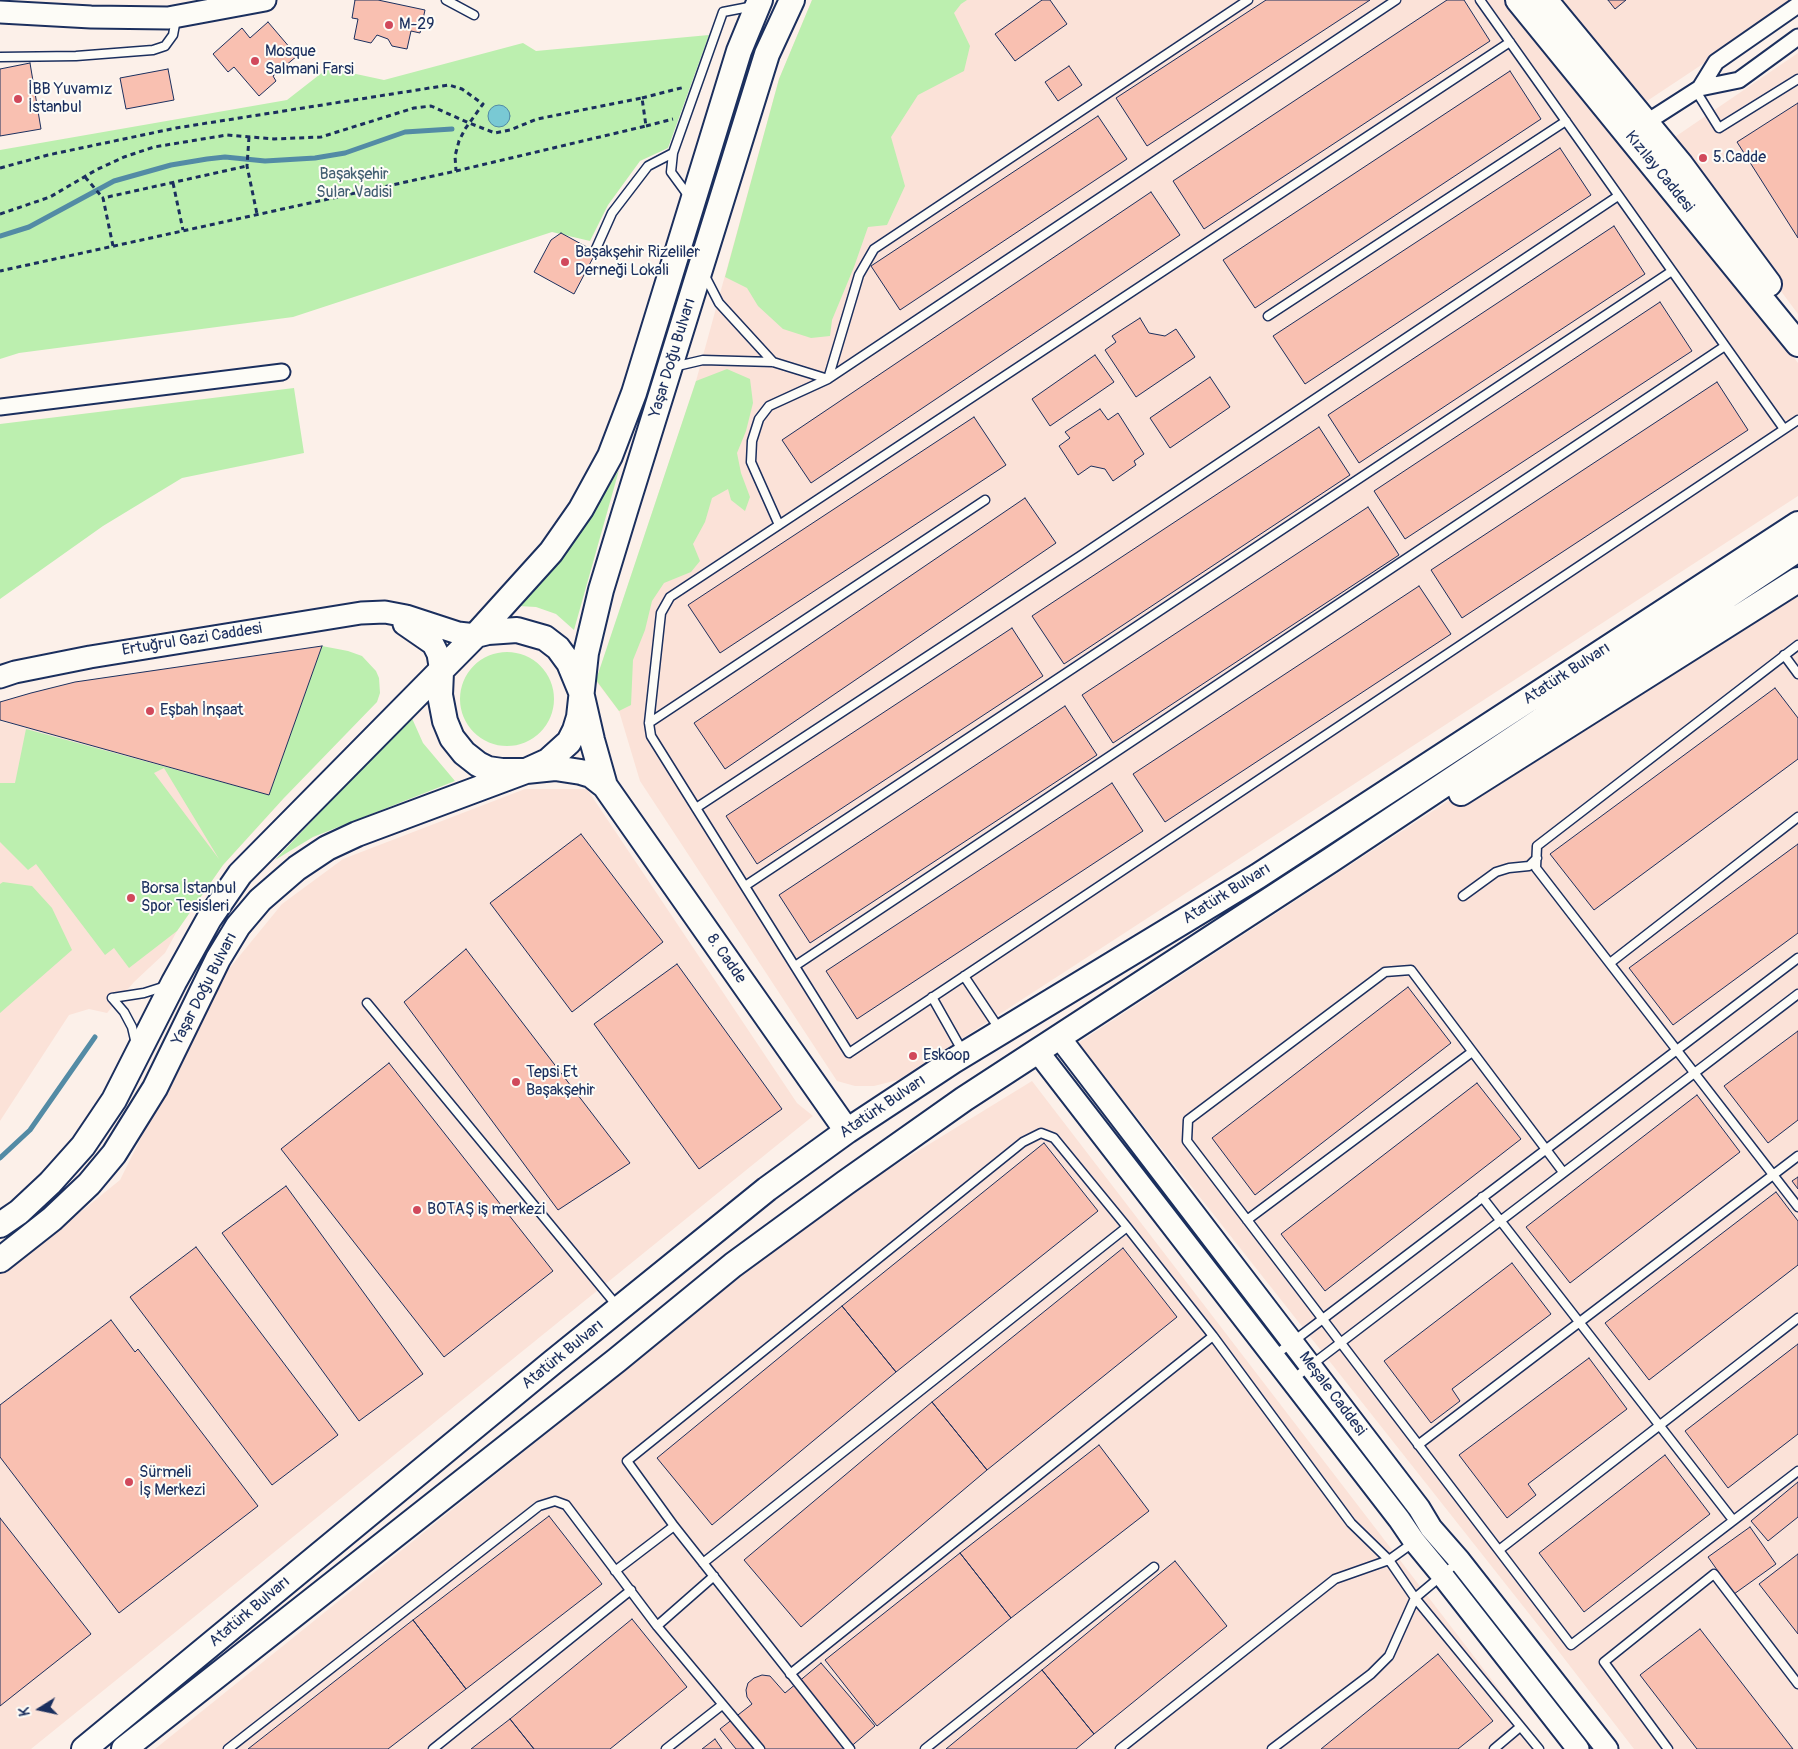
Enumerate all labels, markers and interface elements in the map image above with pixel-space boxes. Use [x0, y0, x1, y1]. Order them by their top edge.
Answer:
place label: M-29 [399, 15, 435, 35]
marker: M-29 [383, 19, 395, 31]
place label: Mosque Salmani Farsi [265, 42, 354, 80]
marker: Mosque Salmani Farsi [249, 55, 261, 67]
place label: İBB Yuvamız İstanbul [28, 80, 112, 118]
marker: İBB Yuvamız İstanbul [12, 93, 24, 105]
street label: Kızılay Caddesi [1620, 127, 1698, 217]
place label: 5.Cadde [1713, 148, 1766, 168]
marker: 5.Cadde [1697, 152, 1709, 164]
park label: Başakşehir Sular Vadisi [316, 165, 392, 203]
place label: Başakşehir Rizeliler Derneği Lokali [575, 243, 700, 281]
marker: Başakşehir Rizeliler Derneği Lokali [559, 256, 571, 268]
street label: Yaşar Doğu Bulvarı [646, 296, 700, 420]
street label: Ertuğrul Gazi Caddesi [121, 619, 263, 661]
street label: Atatürk Bulvarı [1520, 639, 1614, 709]
place label: Eşbah İnşaat [160, 701, 243, 721]
marker: Eşbah İnşaat [144, 705, 156, 717]
street label: Atatürk Bulvarı [1180, 859, 1274, 929]
place label: Borsa İstanbul Spor Tesisleri [141, 879, 236, 917]
marker: Borsa İstanbul Spor Tesisleri [125, 892, 137, 904]
street label: Yaşar Doğu Bulvarı [168, 929, 242, 1049]
street label: 8. Cadde [702, 931, 750, 987]
place label: Eskoop [923, 1046, 970, 1066]
marker: Eskoop [907, 1050, 919, 1062]
place label: Tepsi Et Başakşehir [526, 1063, 595, 1101]
street label: Atatürk Bulvarı [836, 1071, 930, 1143]
marker: Tepsi Et Başakşehir [510, 1076, 522, 1088]
place label: BOTAŞ iş merkezi [427, 1200, 545, 1220]
marker: BOTAŞ iş merkezi [411, 1204, 423, 1216]
street label: Atatürk Bulvarı [518, 1316, 608, 1394]
street label: Meşale Caddesi [1294, 1348, 1370, 1440]
place label: Sürmeli İş Merkezi [139, 1463, 205, 1501]
marker: Sürmeli İş Merkezi [123, 1476, 135, 1488]
street label: Atatürk Bulvarı [206, 1573, 294, 1651]
north arrow [15, 1684, 65, 1734]
text: K [16, 1706, 34, 1717]

